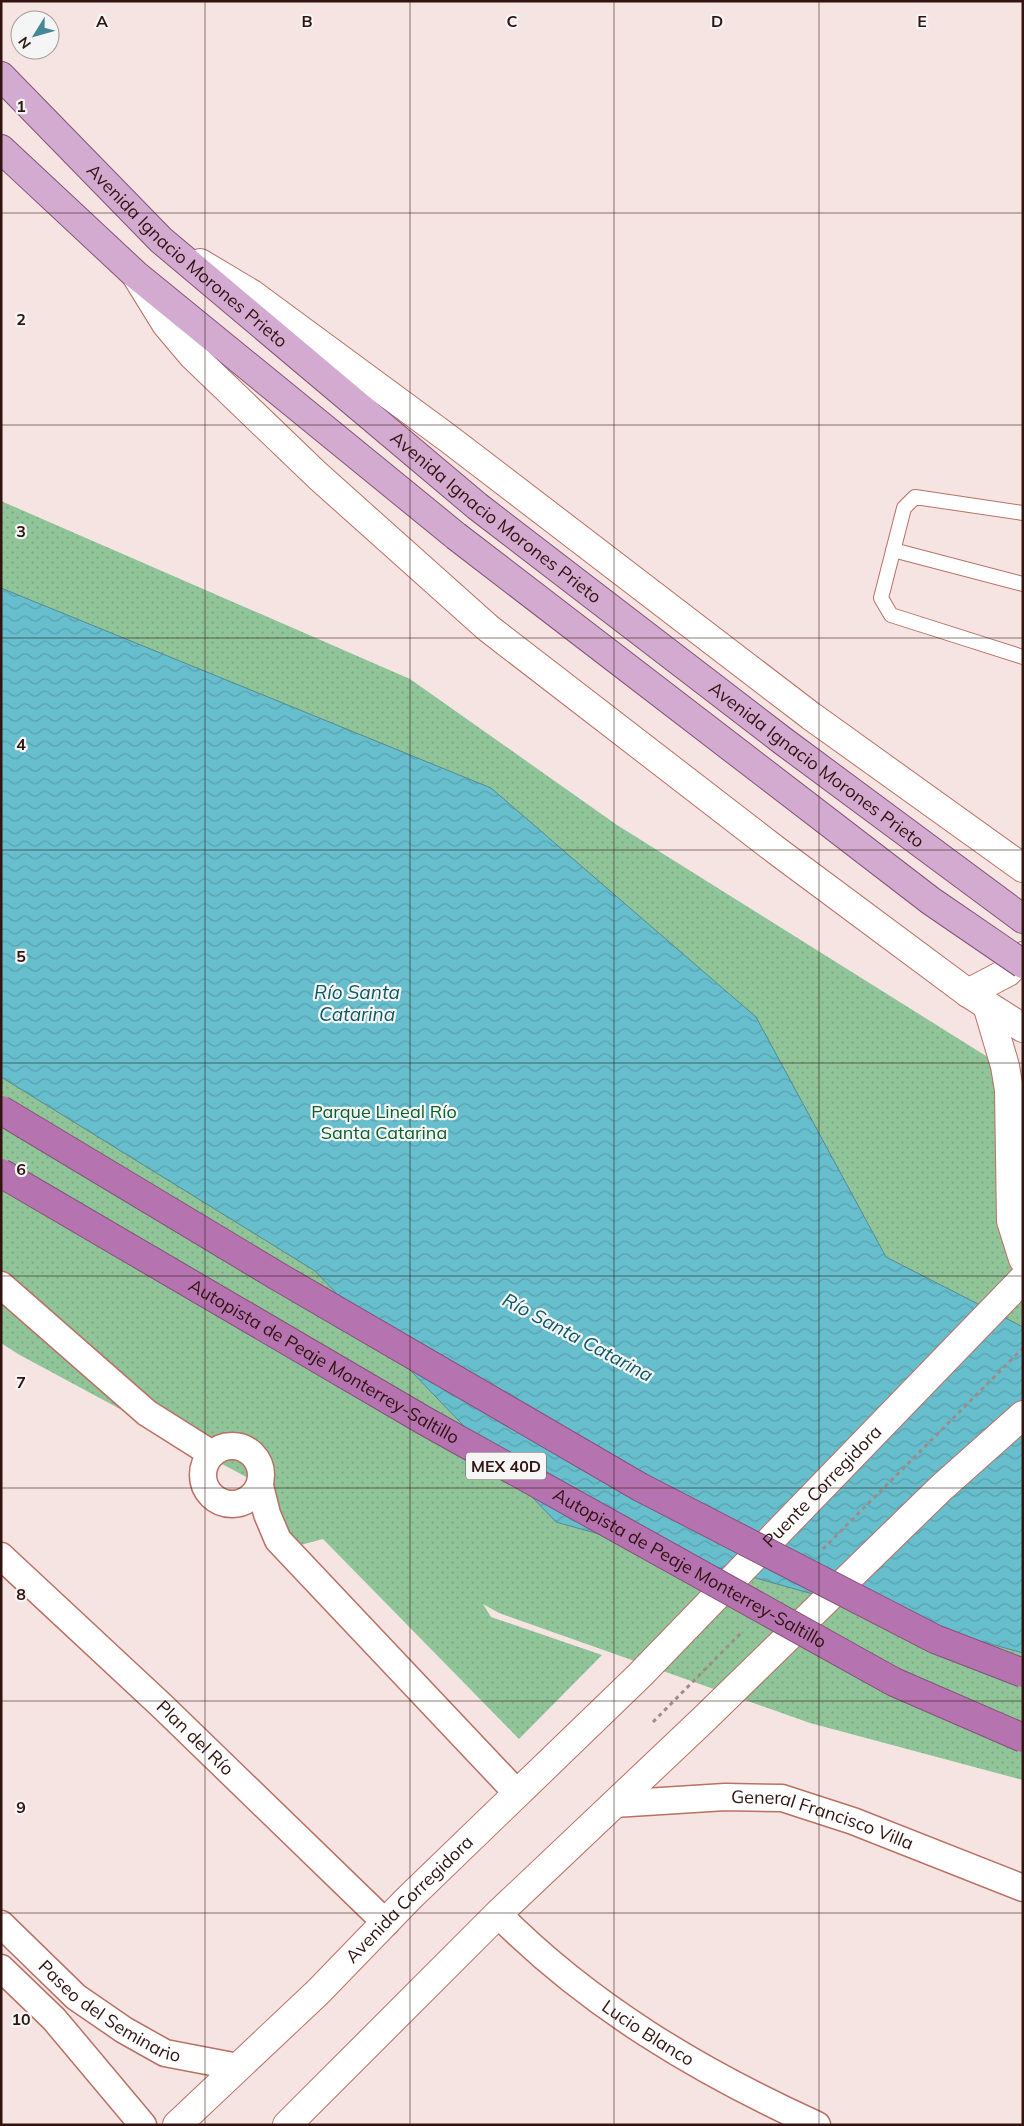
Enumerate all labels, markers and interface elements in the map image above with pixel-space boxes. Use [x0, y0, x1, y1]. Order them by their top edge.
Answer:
north arrow [10, 10, 60, 60]
text: A [96, 11, 108, 31]
text: B [301, 11, 313, 31]
text: C [507, 11, 518, 31]
text: D [711, 11, 723, 31]
text: E [917, 11, 927, 31]
text: N [14, 33, 35, 52]
text: 1 [16, 96, 26, 116]
street label: Avenida Ignacio Morones Prieto [82, 159, 292, 352]
text: 2 [16, 309, 26, 329]
street label: Avenida Ignacio Morones Prieto [386, 426, 606, 608]
text: 3 [16, 521, 26, 541]
street label: Avenida Ignacio Morones Prieto [704, 676, 929, 853]
text: 4 [16, 734, 26, 754]
text: 5 [16, 946, 26, 966]
water label: Río Santa Catarina [314, 980, 400, 1026]
park label: Parque Lineal Río Santa Catarina [311, 1100, 457, 1144]
text: 6 [16, 1159, 26, 1179]
street label: Autopista de Peaje Monterrey-Saltillo [185, 1273, 464, 1449]
water label: Río Santa Catarina [499, 1287, 657, 1387]
text: 7 [16, 1372, 26, 1392]
street label: Puente Corregidora [758, 1420, 886, 1552]
road number: MEX 40D [466, 1452, 546, 1480]
street label: Autopista de Peaje Monterrey-Saltillo [549, 1483, 831, 1653]
text: 8 [16, 1584, 26, 1604]
street label: Plan del Río [152, 1695, 239, 1780]
street label: General Francisco Villa [731, 1785, 917, 1855]
text: 9 [16, 1797, 26, 1817]
street label: Avenida Corregidora [340, 1830, 478, 1968]
street label: Paseo del Seminario [34, 1955, 183, 2067]
street label: Lucio Blanco [598, 1995, 698, 2071]
text: 10 [11, 2009, 31, 2029]

